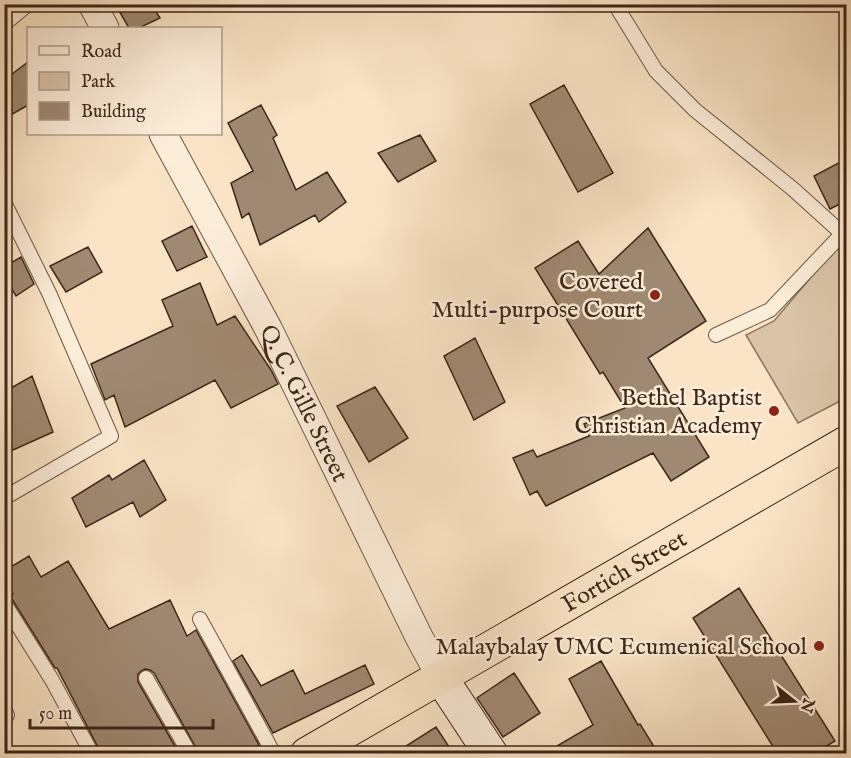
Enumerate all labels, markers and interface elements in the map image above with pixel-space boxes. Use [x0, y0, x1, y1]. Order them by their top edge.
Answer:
legend [27, 27, 222, 135]
text: Road [81, 41, 122, 64]
text: Park [81, 71, 116, 94]
text: Building [81, 101, 146, 124]
place label: Covered Multi-purpose Court [432, 267, 643, 326]
marker: Covered Multi-purpose Court [648, 288, 662, 302]
street label: Q. C. Gille Street [252, 320, 355, 487]
place label: Bethel Baptist Christian Academy [574, 383, 762, 442]
marker: Bethel Baptist Christian Academy [767, 404, 781, 418]
street label: Fortich Street [557, 524, 693, 621]
place label: Malaybalay UMC Ecumenical School [435, 632, 807, 663]
marker: Malaybalay UMC Ecumenical School [812, 639, 826, 653]
north arrow [764, 671, 824, 731]
scale bar [30, 692, 213, 730]
text: N [795, 694, 818, 715]
text: 50 m [39, 703, 72, 726]

